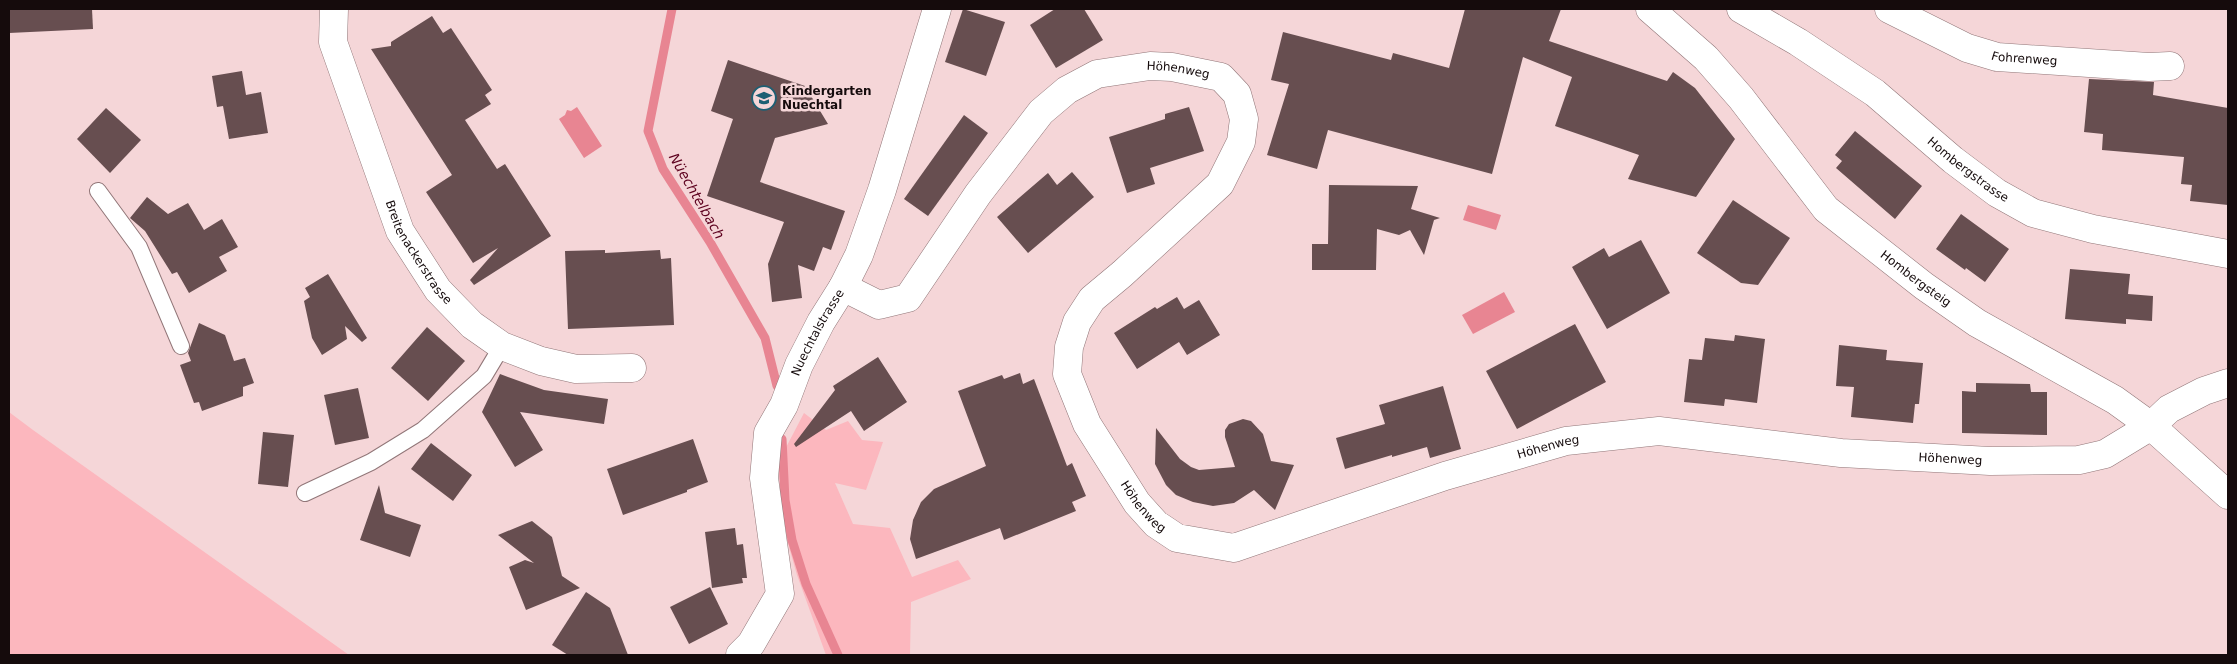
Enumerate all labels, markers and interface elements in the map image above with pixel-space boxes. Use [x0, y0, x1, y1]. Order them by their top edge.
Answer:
street label: Fohrenweg [1990, 49, 2058, 68]
street label: Höhenweg [1146, 59, 1211, 82]
place label: Kindergarten Nuechtal [782, 84, 872, 112]
school or university icon: Kindergarten Nuechtal [751, 85, 777, 111]
street label: Hombergstrasse [1925, 134, 2011, 205]
water label: Nüechtelbach [666, 150, 728, 242]
street label: Breitenackerstrasse [383, 198, 455, 307]
street label: Hombergsteig [1878, 248, 1954, 310]
street label: Nuechtalstrasse [789, 287, 847, 378]
street label: Höhenweg [1516, 433, 1580, 462]
street label: Höhenweg [1918, 450, 1983, 468]
street label: Höhenweg [1118, 478, 1169, 536]

